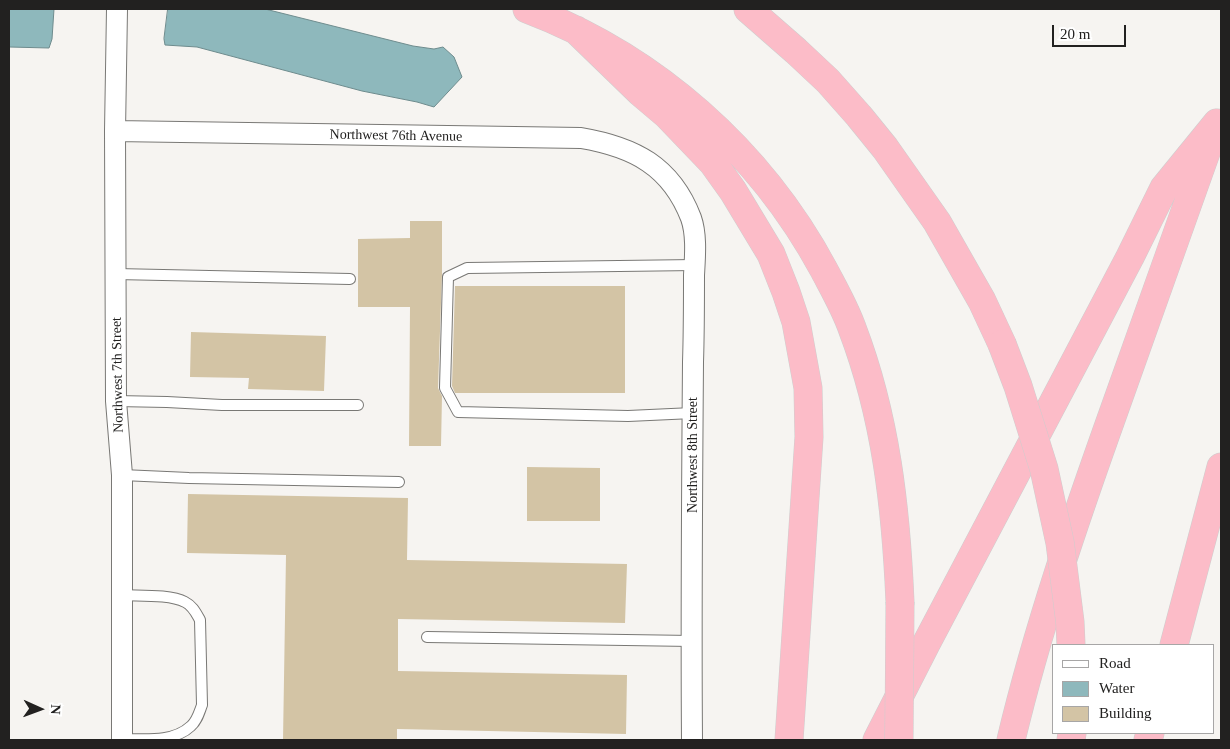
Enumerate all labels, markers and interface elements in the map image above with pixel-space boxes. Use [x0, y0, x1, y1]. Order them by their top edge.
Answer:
scale bar [1055, 15, 1129, 47]
text: 20 m [1060, 26, 1090, 42]
street label: Northwest 76th Avenue [330, 126, 462, 146]
street label: Northwest 7th Street [109, 317, 127, 433]
street label: Northwest 8th Street [685, 397, 701, 513]
legend [1052, 644, 1215, 734]
text: Road [1099, 655, 1131, 671]
text: Water [1099, 680, 1134, 696]
north arrow [15, 684, 65, 734]
text: N [48, 704, 63, 715]
text: Building [1099, 705, 1152, 721]

